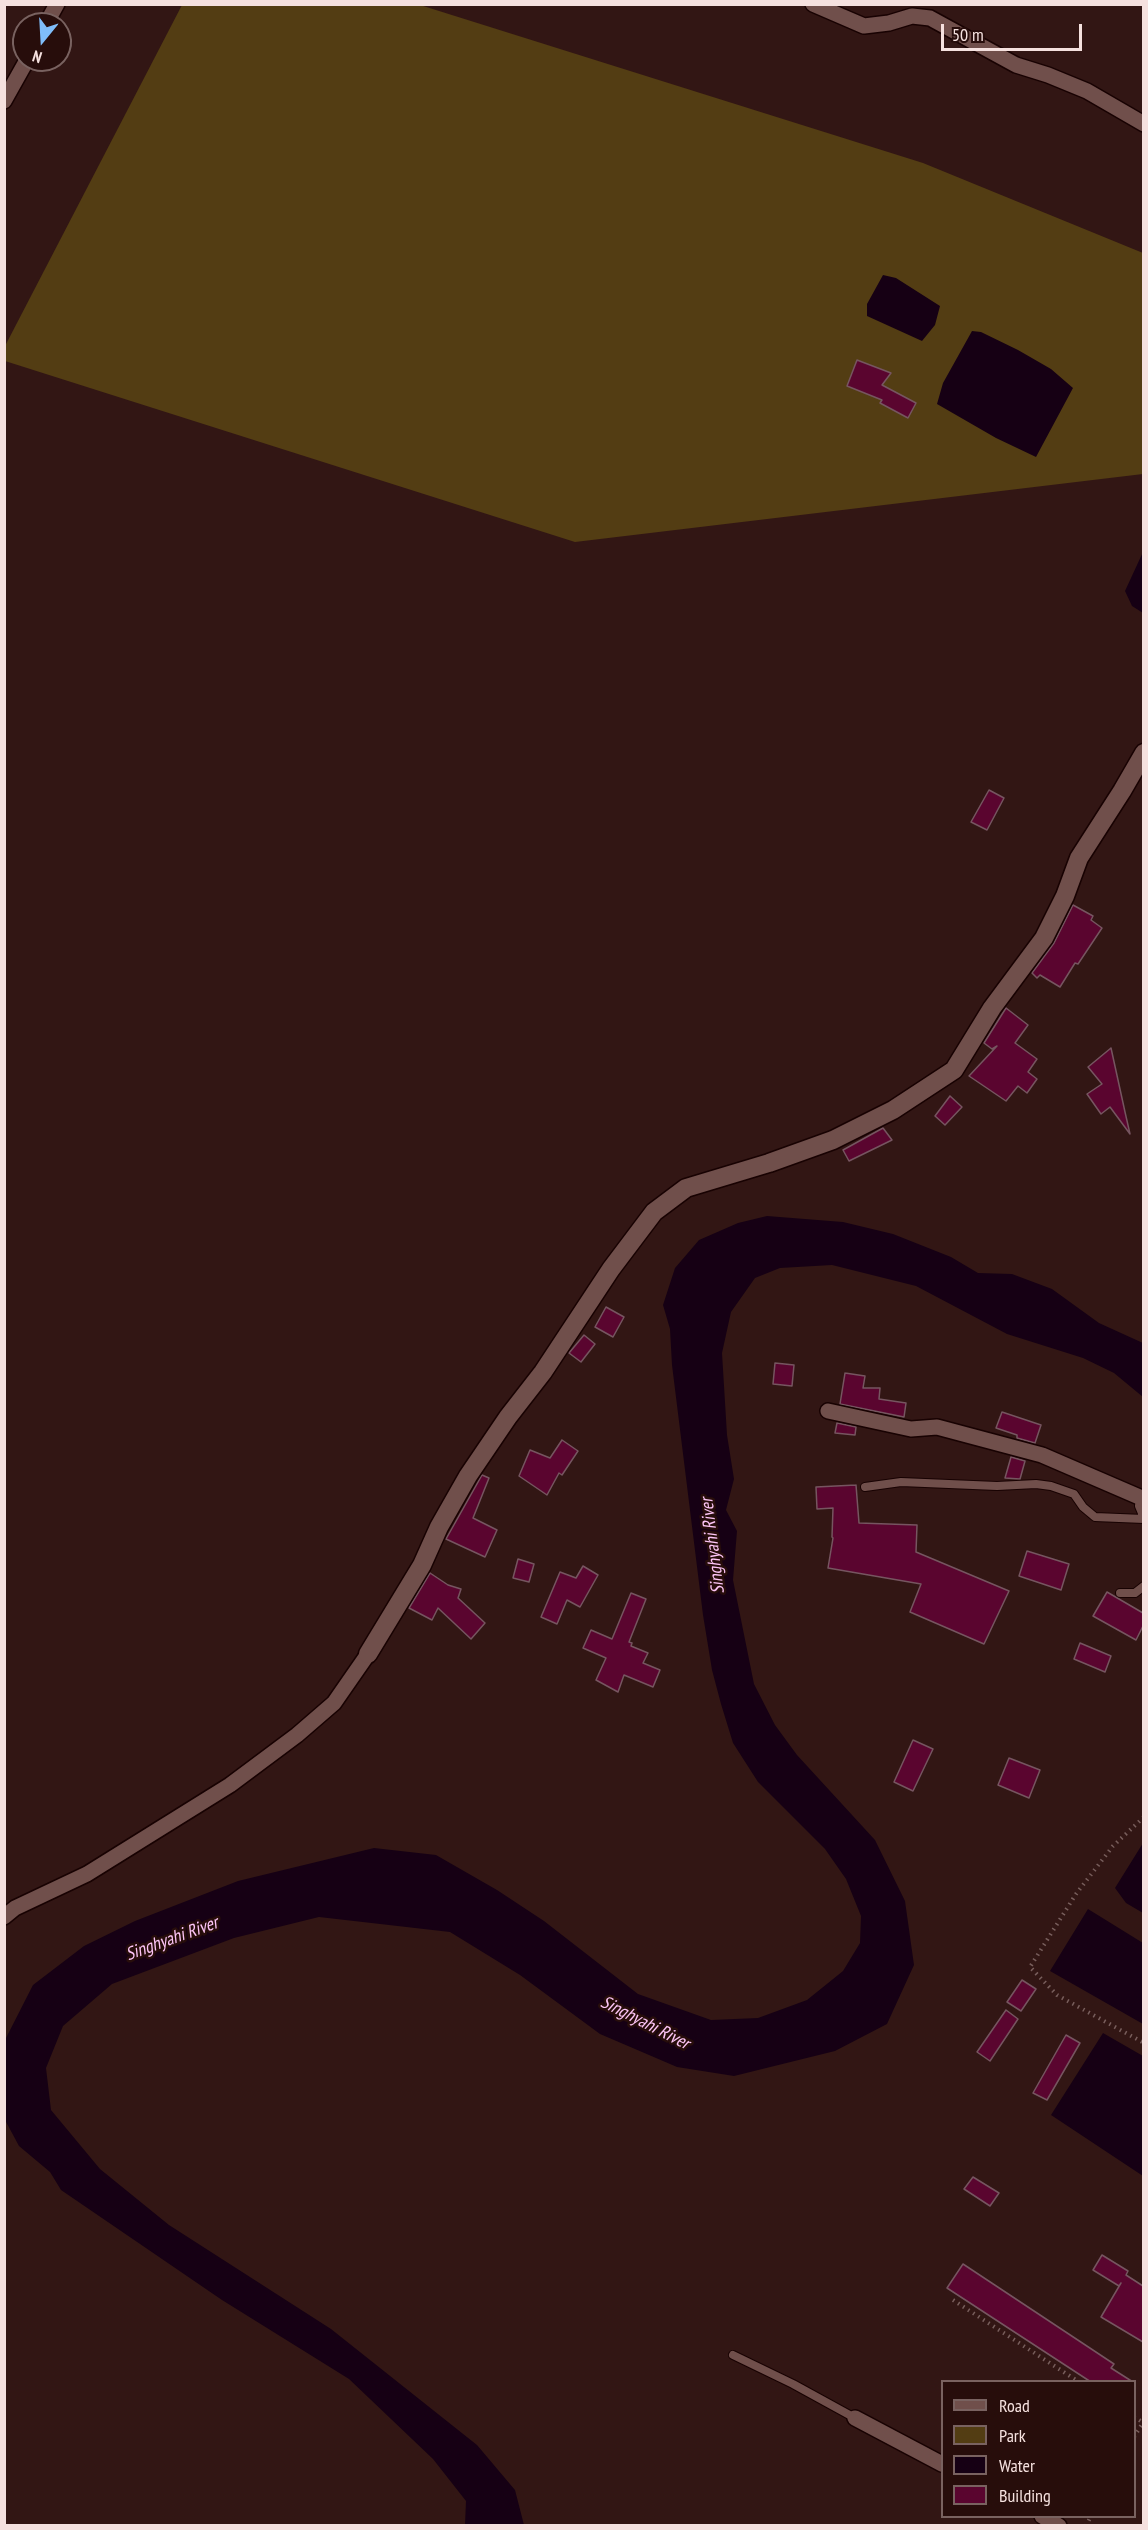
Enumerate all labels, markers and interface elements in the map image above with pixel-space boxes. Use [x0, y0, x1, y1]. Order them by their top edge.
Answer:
north arrow [12, 12, 72, 72]
scale bar [944, 12, 1085, 50]
text: 50 m [952, 23, 984, 46]
text: N [30, 46, 44, 68]
water label: Singhyahi River [696, 1497, 730, 1595]
water label: Singhyahi River [123, 1912, 221, 1966]
water label: Singhyahi River [597, 1991, 693, 2055]
legend [941, 2380, 1136, 2518]
text: Road [999, 2394, 1030, 2417]
text: Park [999, 2424, 1026, 2447]
text: Water [999, 2454, 1035, 2477]
text: Building [999, 2484, 1051, 2507]

